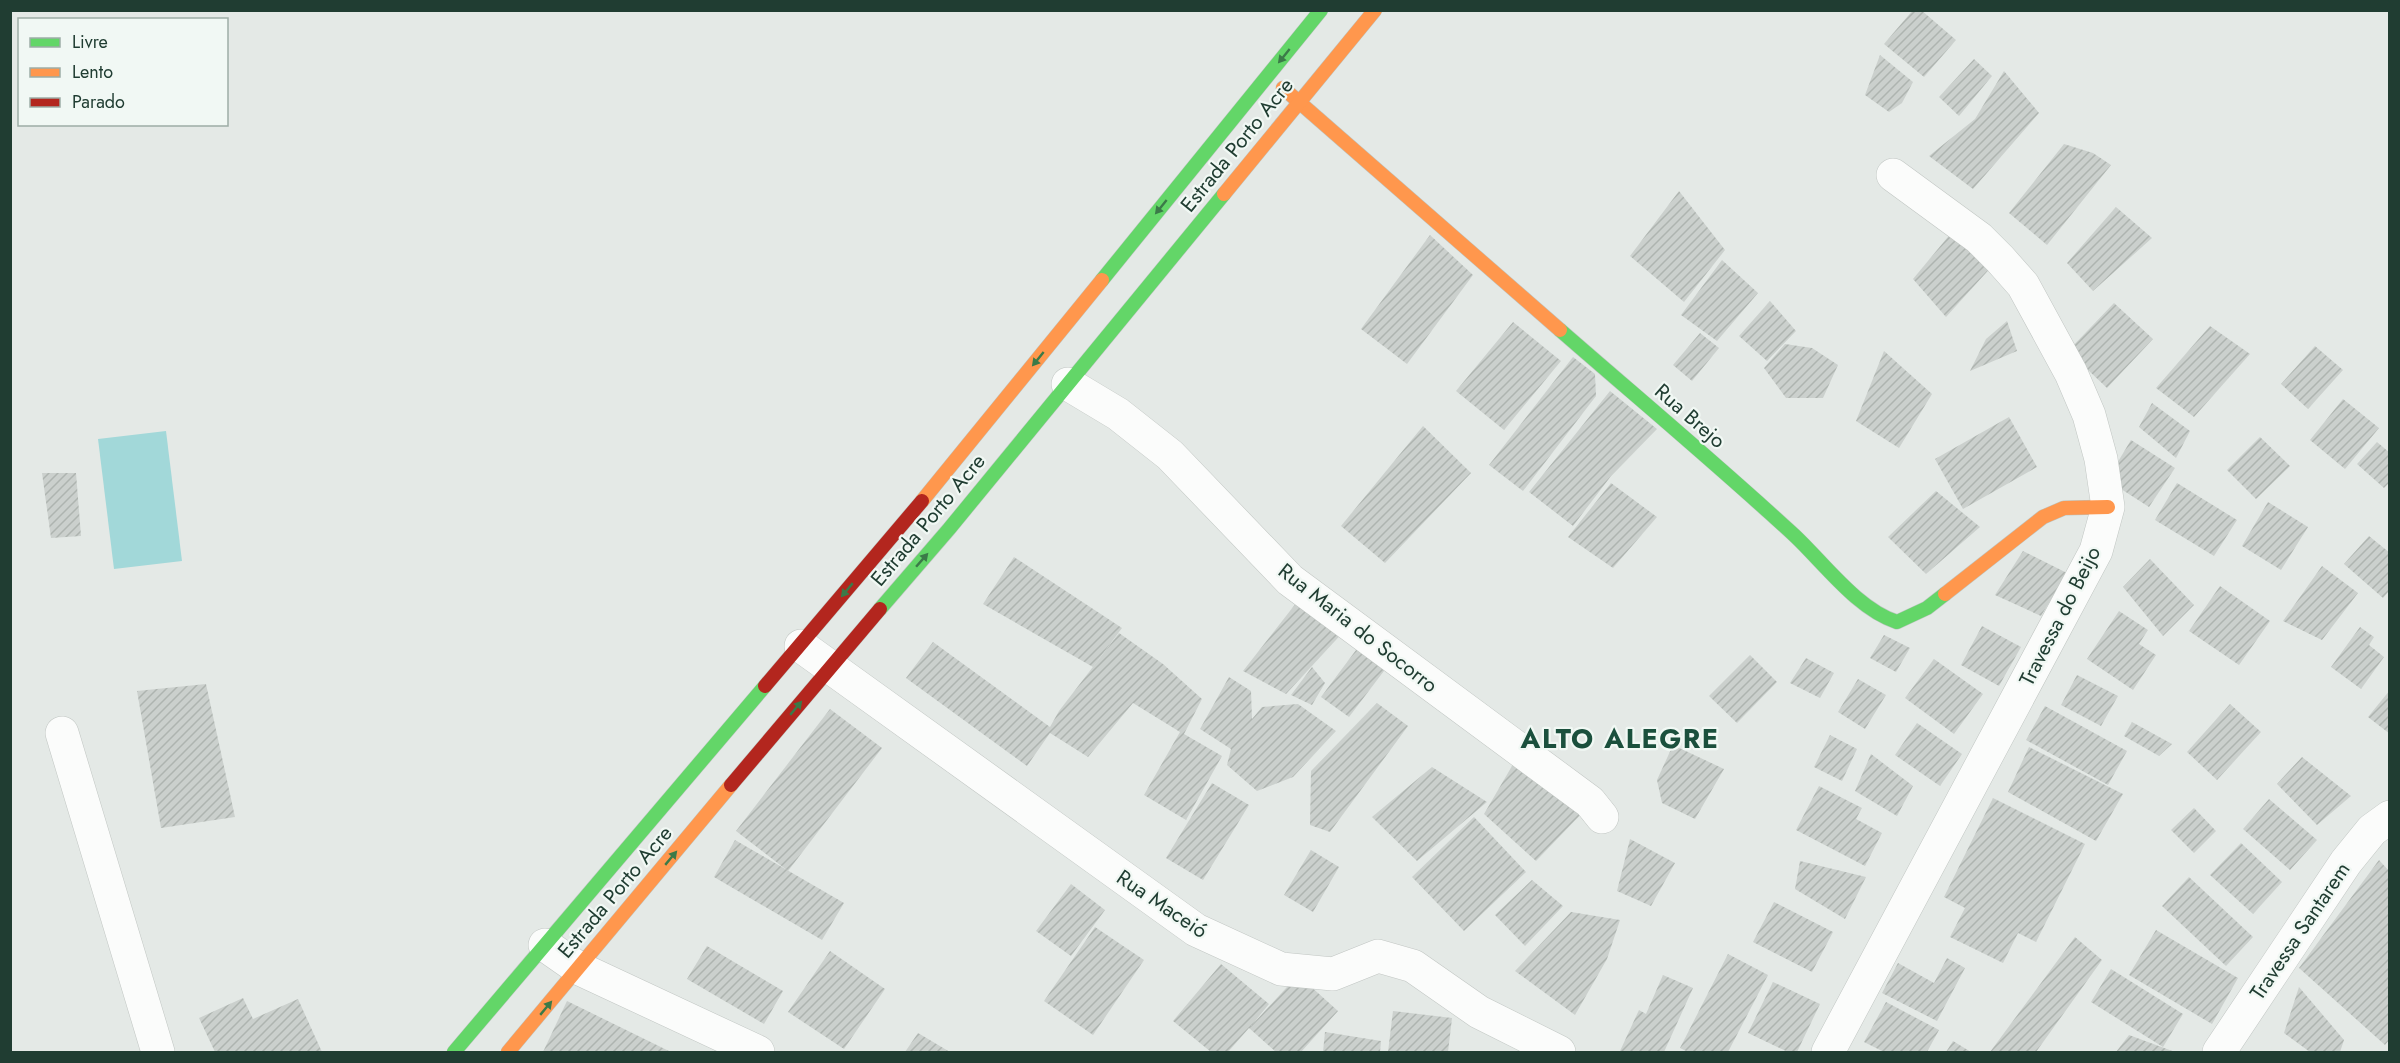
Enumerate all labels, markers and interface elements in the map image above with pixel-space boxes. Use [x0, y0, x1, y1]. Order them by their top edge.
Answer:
legend [18, 18, 228, 126]
text: Livre [72, 29, 108, 55]
one-way arrow [1277, 48, 1290, 64]
text: Lento [72, 59, 113, 85]
street label: Estrada Porto Acre [1174, 71, 1301, 218]
text: Parado [72, 89, 125, 115]
one-way arrow [1155, 200, 1168, 215]
one-way arrow [1032, 351, 1045, 367]
street label: Rua Brejo [1648, 377, 1732, 455]
street label: Estrada Porto Acre [864, 447, 993, 593]
street label: Travessa do Beijo [2012, 541, 2108, 691]
one-way arrow [916, 552, 929, 568]
street label: Rua Maria do Socorro [1272, 556, 1444, 700]
one-way arrow [841, 582, 854, 598]
one-way arrow [789, 700, 802, 716]
district label: ALTO ALEGRE [1520, 719, 1719, 758]
street label: Estrada Porto Acre [551, 819, 680, 965]
one-way arrow [664, 850, 677, 866]
street label: Travessa Santarem [2243, 856, 2357, 1006]
street label: Rua Maceió [1110, 862, 1214, 946]
one-way arrow [539, 1000, 552, 1016]

